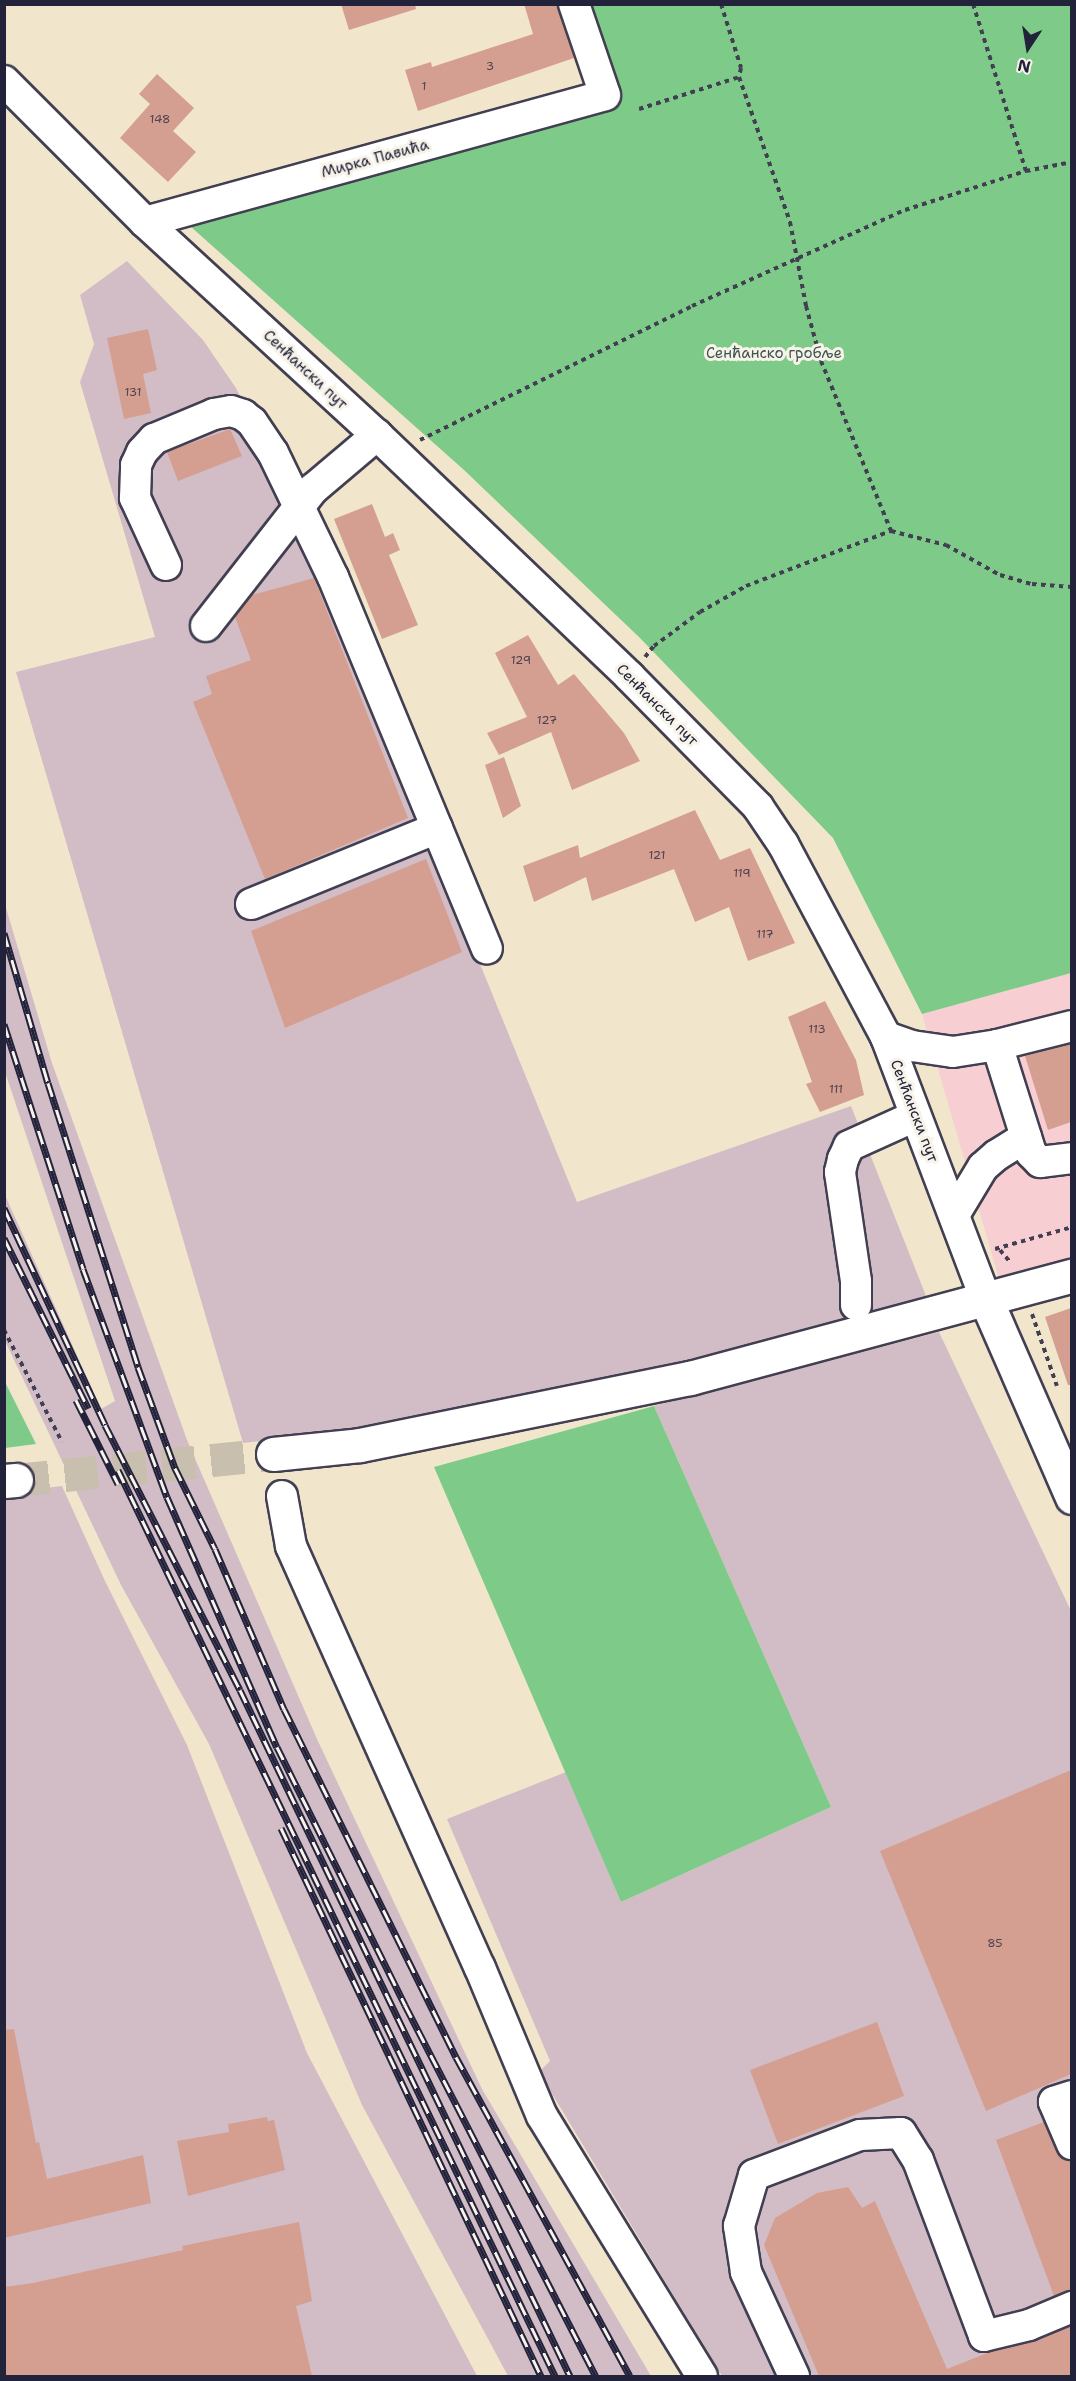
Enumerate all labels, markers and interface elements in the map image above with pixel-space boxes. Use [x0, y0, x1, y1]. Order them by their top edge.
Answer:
north arrow [998, 18, 1058, 78]
text: N [1016, 55, 1033, 78]
house number: 3 [486, 60, 494, 74]
house number: 1 [421, 80, 427, 94]
house number: 148 [150, 113, 170, 127]
street label: Мирка Павића [319, 136, 431, 182]
street label: Сенћански пут [259, 327, 351, 413]
park label: Сенћанско гробље [706, 345, 842, 363]
house number: 131 [124, 386, 142, 400]
house number: 129 [511, 654, 531, 668]
street label: Сенћански пут [612, 660, 702, 750]
house number: 127 [537, 714, 557, 728]
house number: 121 [648, 849, 666, 863]
house number: 119 [733, 867, 751, 881]
house number: 117 [756, 928, 774, 942]
house number: 113 [808, 1023, 826, 1037]
street label: Сенћански пут [886, 1057, 942, 1165]
house number: 111 [829, 1083, 843, 1097]
house number: 85 [987, 1937, 1003, 1951]

